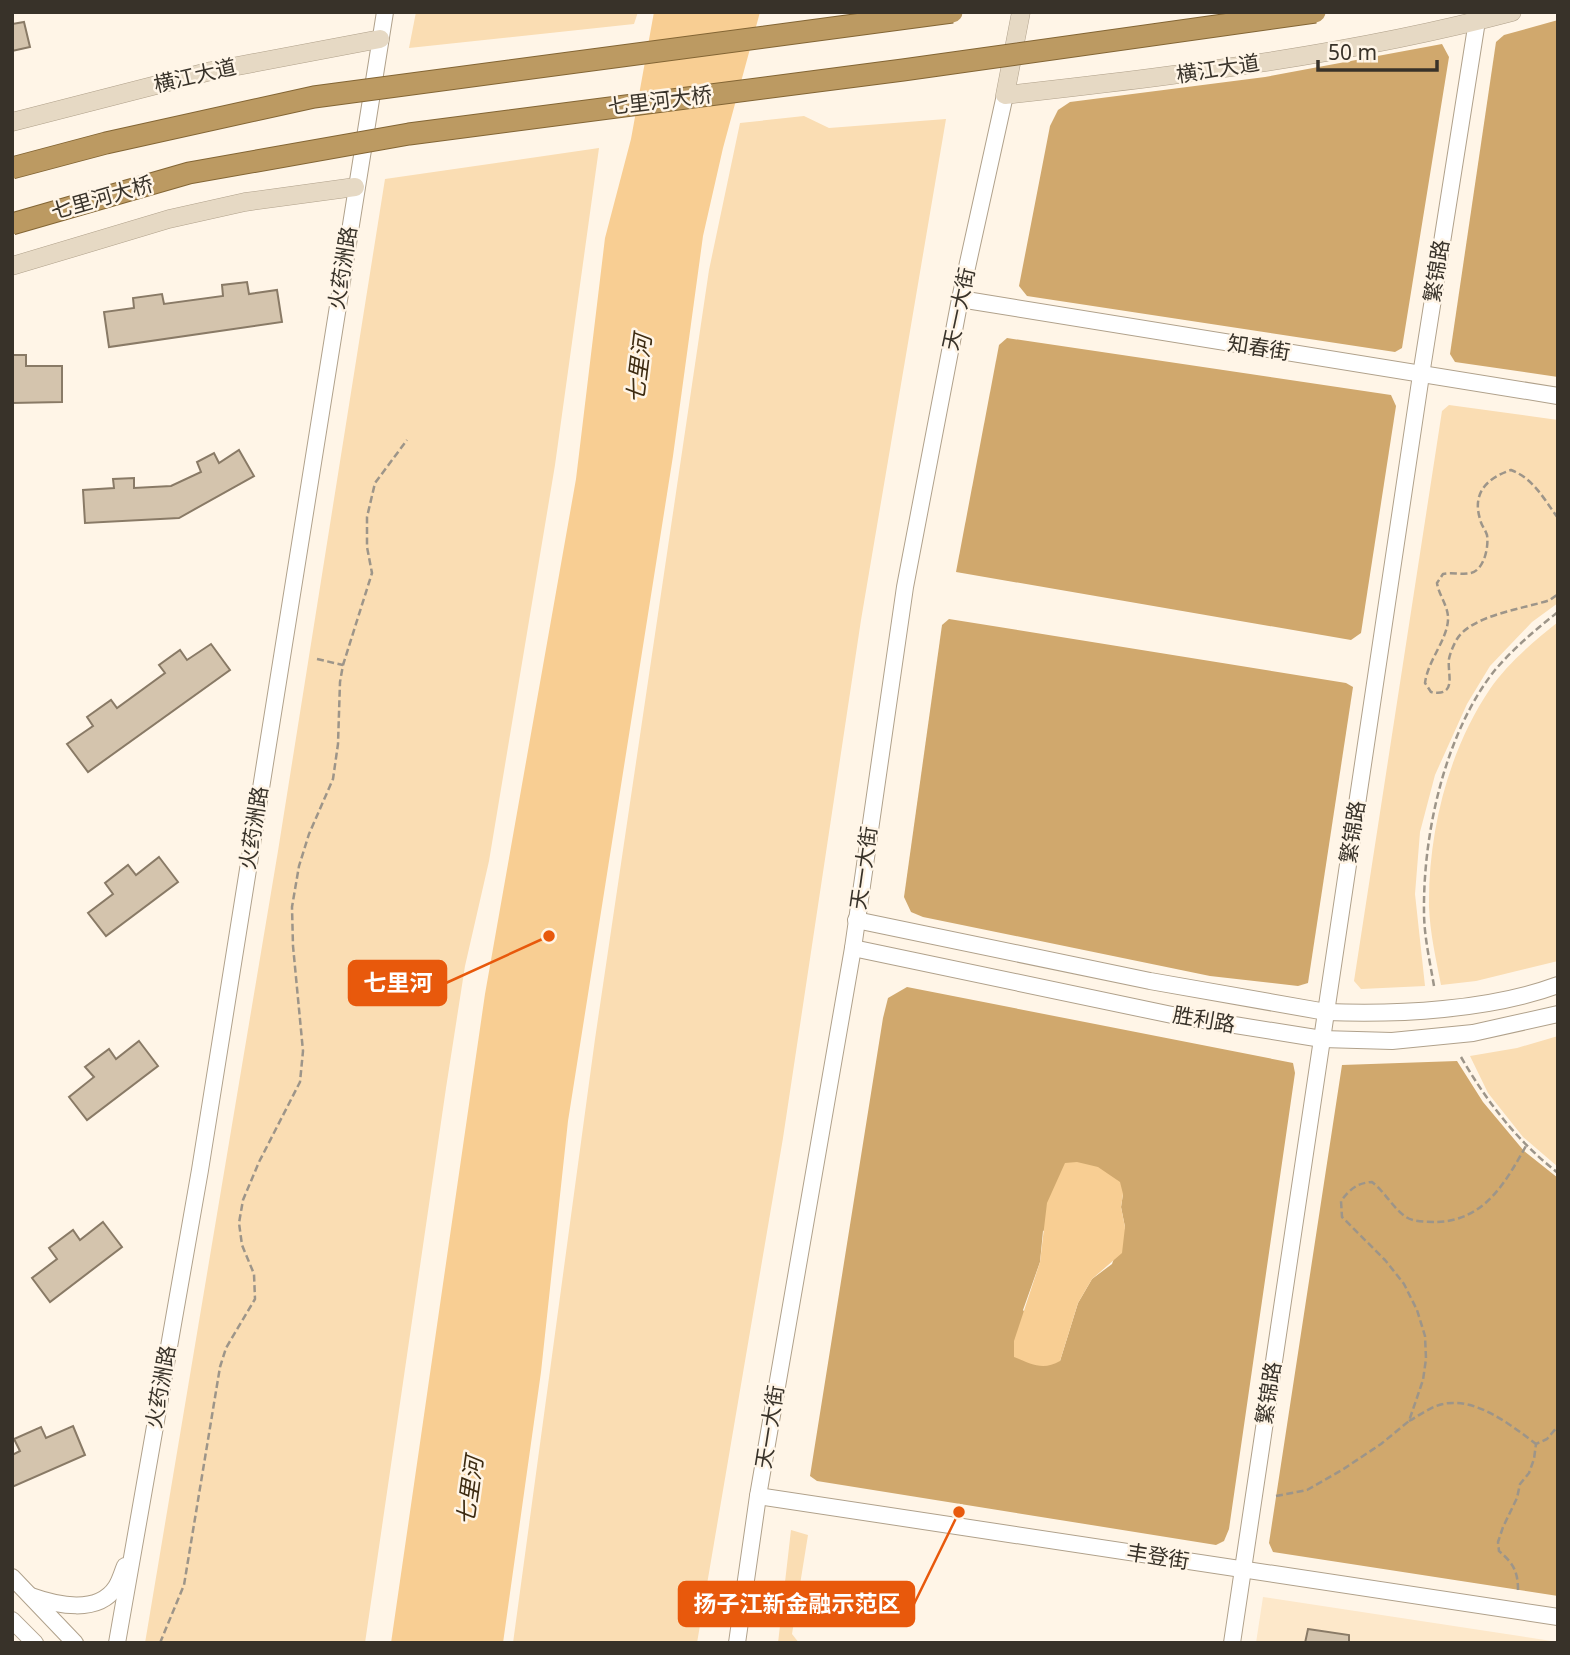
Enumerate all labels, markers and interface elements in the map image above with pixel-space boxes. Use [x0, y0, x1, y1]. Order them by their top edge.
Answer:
scale bar [1318, 28, 1437, 72]
text: 50 m [1328, 38, 1377, 66]
street label: 横江大道 [1174, 48, 1262, 88]
street label: 横江大道 [151, 52, 239, 98]
street label: 七里河大桥 [606, 80, 714, 120]
street label: 七里河大桥 [47, 169, 156, 225]
street label: 火药洲路 [322, 224, 362, 312]
street label: 繁锦路 [1417, 238, 1455, 304]
street label: 天一大街 [936, 265, 980, 353]
street label: 知春街 [1226, 328, 1292, 366]
water label: 七里河 [618, 329, 659, 405]
street label: 火药洲路 [233, 784, 273, 872]
street label: 繁锦路 [1333, 799, 1371, 865]
street label: 天一大街 [843, 824, 883, 911]
callout: 七里河 [349, 961, 446, 1005]
text: 七里河 [364, 966, 433, 998]
street label: 胜利路 [1171, 1000, 1238, 1038]
street label: 火药洲路 [139, 1343, 181, 1431]
street label: 繁锦路 [1249, 1360, 1287, 1426]
street label: 天一大街 [749, 1383, 789, 1471]
water label: 七里河 [448, 1451, 490, 1527]
street label: 丰登街 [1125, 1537, 1191, 1575]
callout: 扬子江新金融示范区 [679, 1582, 914, 1626]
text: 扬子江新金融示范区 [694, 1587, 901, 1619]

